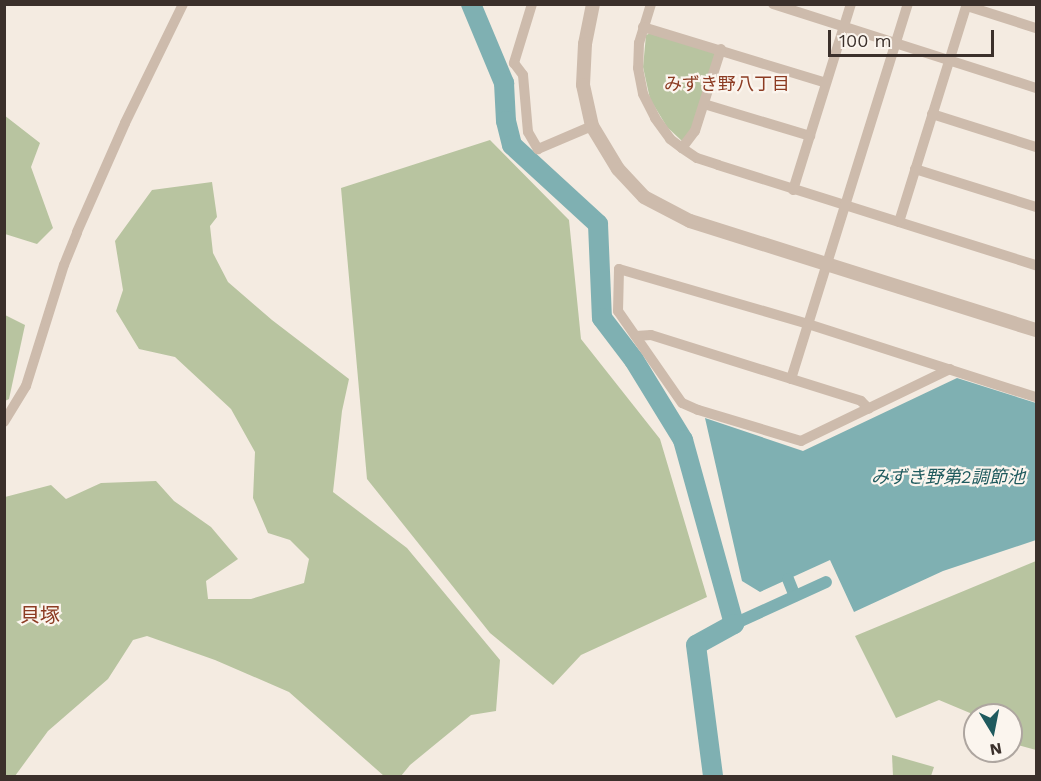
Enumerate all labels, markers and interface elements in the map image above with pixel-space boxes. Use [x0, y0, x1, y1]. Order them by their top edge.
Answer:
scale bar [831, 18, 998, 56]
text: 100 m [839, 30, 892, 51]
district label: みずき野八丁目 [664, 73, 790, 95]
water label: みずき野第2調節池 [871, 466, 1025, 488]
district label: 貝塚 [20, 603, 60, 627]
north arrow [963, 703, 1023, 763]
text: N [988, 739, 1003, 760]

